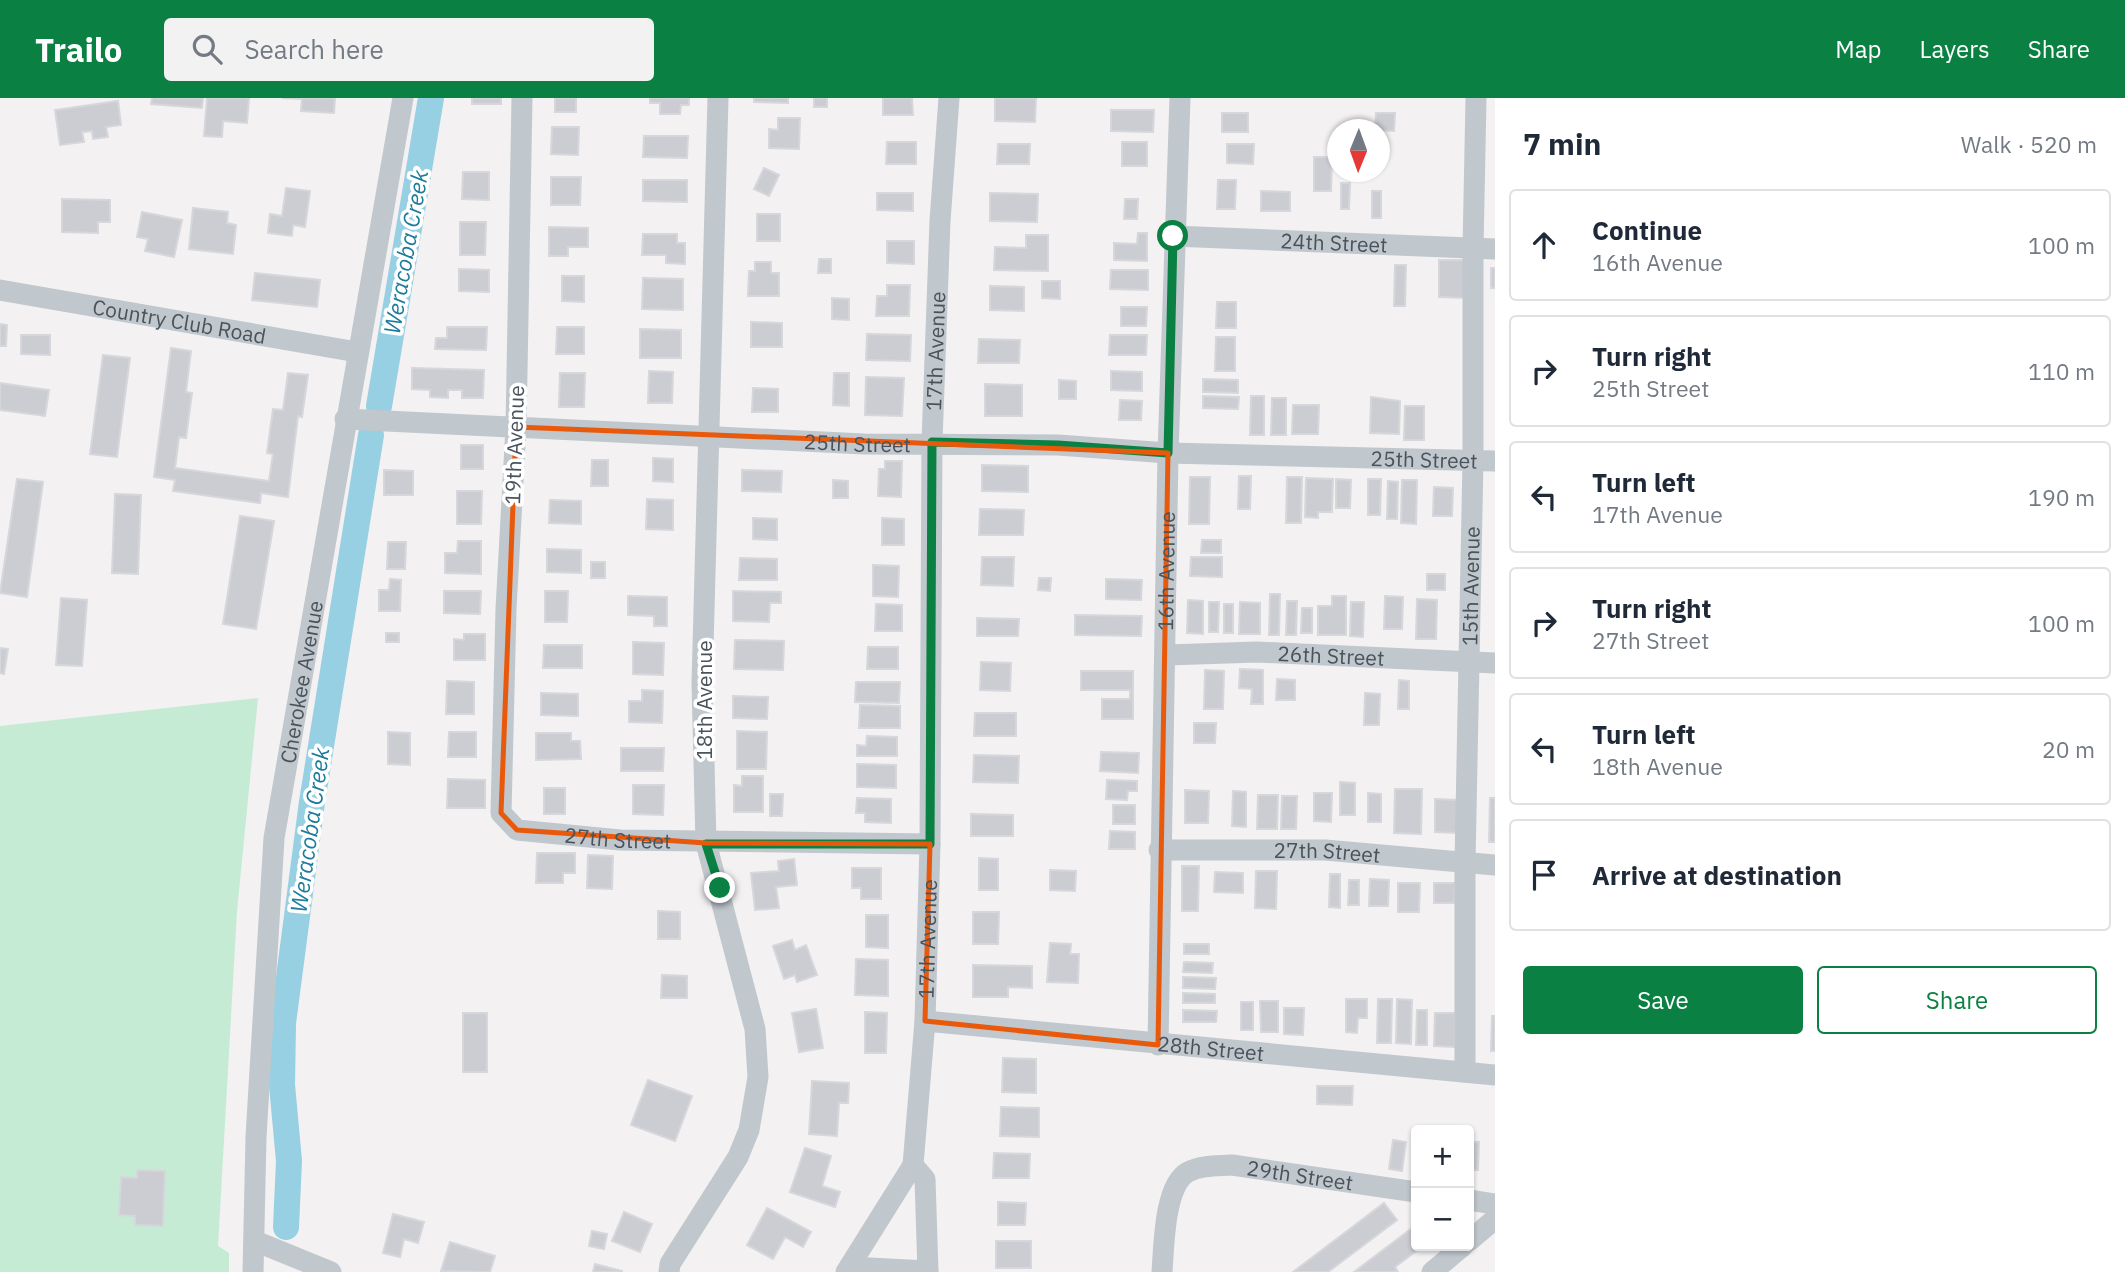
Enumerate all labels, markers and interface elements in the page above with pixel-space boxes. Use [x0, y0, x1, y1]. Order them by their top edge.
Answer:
search box [164, 18, 654, 81]
text: Trailo [35, 28, 122, 71]
icon: search [188, 30, 226, 68]
text: Search here [244, 32, 384, 66]
text: Map [1835, 33, 1882, 65]
text: Layers [1920, 33, 1990, 65]
text: Share [2028, 33, 2090, 65]
north arrow [1327, 119, 1390, 182]
text: 7 min [1523, 124, 1601, 163]
text: Walk · 520 m [1961, 129, 2097, 159]
water label: Weracoba Creek [376, 167, 434, 336]
text: Continue [1592, 213, 1702, 247]
route start [1157, 220, 1188, 251]
street label: 24th Street [1280, 226, 1388, 259]
icon: ahead [1525, 226, 1563, 264]
text: 100 m [2028, 230, 2095, 260]
text: 16th Avenue [1592, 247, 1723, 277]
street label: 17th Avenue [919, 291, 951, 411]
street label: Country Club Road [90, 292, 268, 350]
text: Turn right [1592, 339, 1711, 373]
icon: right [1525, 352, 1563, 390]
text: 110 m [2028, 356, 2095, 386]
text: 25th Street [1592, 373, 1709, 403]
street label: 19th Avenue [498, 385, 530, 505]
street label: 25th Street [803, 427, 911, 458]
street label: 25th Street [1370, 444, 1478, 475]
text: Turn left [1592, 465, 1695, 499]
icon: left [1525, 478, 1563, 516]
text: 190 m [2028, 482, 2095, 512]
text: 17th Avenue [1592, 499, 1723, 529]
street label: 16th Avenue [1151, 511, 1181, 631]
street label: 15th Avenue [1455, 526, 1486, 646]
text: Turn right [1592, 591, 1711, 625]
street label: Cherokee Avenue [273, 598, 329, 766]
icon: right [1525, 604, 1563, 642]
text: 100 m [2028, 608, 2095, 638]
text: 27th Street [1592, 625, 1709, 655]
street label: 26th Street [1277, 639, 1385, 672]
street label: 18th Avenue [690, 640, 718, 760]
text: Turn left [1592, 717, 1695, 751]
icon: left [1525, 730, 1563, 768]
text: 20 m [2042, 734, 2095, 764]
water label: Weracoba Creek [283, 745, 336, 914]
text: 18th Avenue [1592, 751, 1723, 781]
street label: 27th Street [563, 821, 672, 855]
street label: 27th Street [1273, 836, 1382, 869]
icon: arrive [1525, 856, 1563, 894]
text: Arrive at destination [1592, 858, 1842, 892]
route end [704, 872, 735, 903]
street label: 17th Avenue [912, 879, 943, 999]
button: Save [1523, 966, 1803, 1034]
button: Share [1817, 966, 2097, 1034]
street label: 28th Street [1156, 1029, 1265, 1067]
map controls [1411, 1125, 1474, 1251]
button: + [1411, 1125, 1474, 1188]
street label: 29th Street [1245, 1153, 1355, 1197]
button: − [1411, 1188, 1474, 1251]

